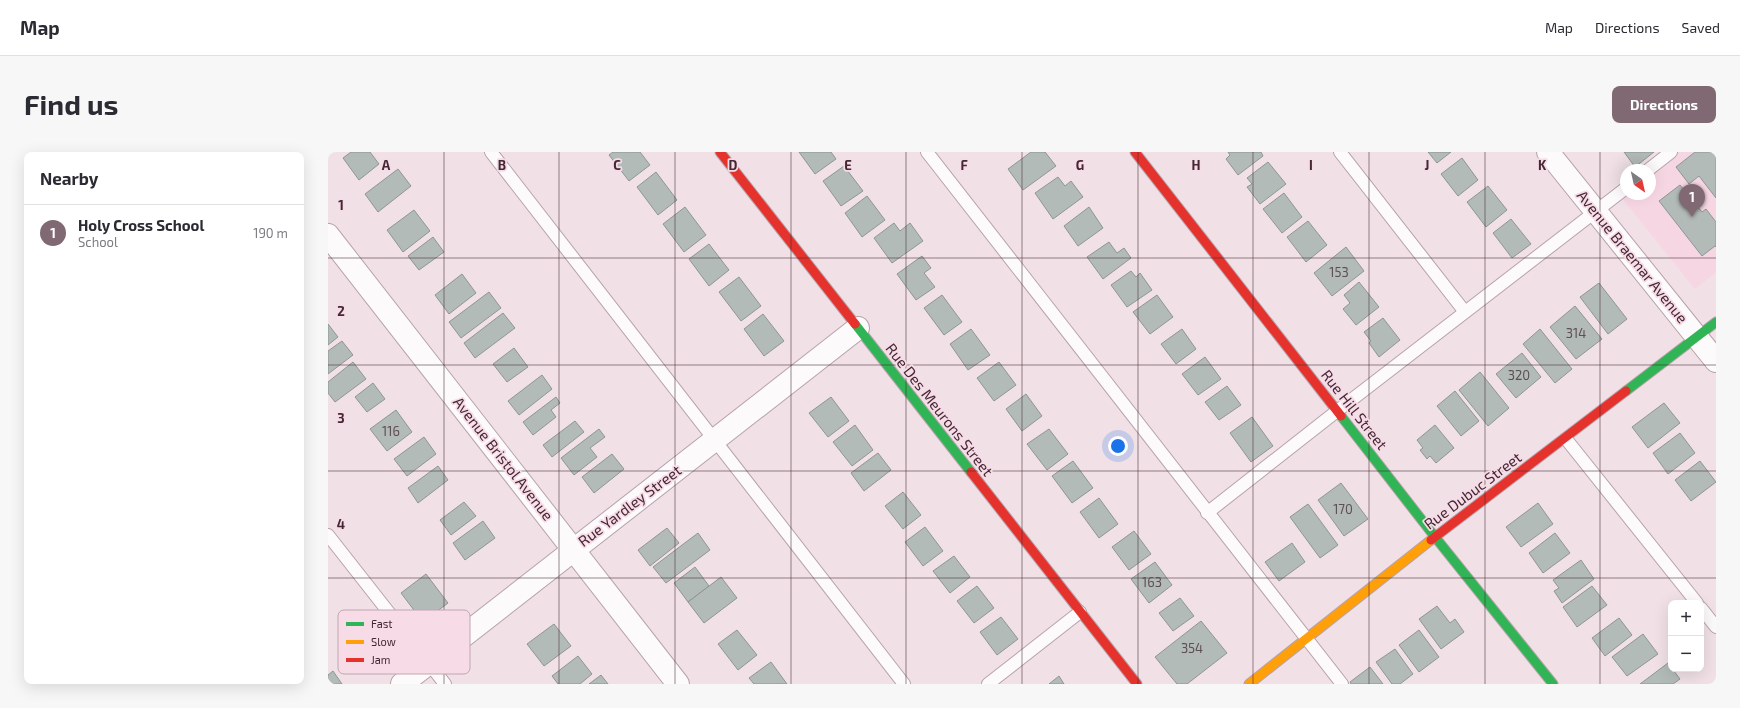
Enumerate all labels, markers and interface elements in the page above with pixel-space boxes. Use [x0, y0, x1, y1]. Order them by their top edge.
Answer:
text: Map [20, 16, 60, 39]
text: Map [1545, 19, 1573, 36]
text: Directions [1595, 19, 1660, 36]
text: Saved [1682, 19, 1720, 36]
button: Directions [1612, 86, 1716, 123]
text: Find us [24, 87, 118, 121]
text: A [382, 157, 391, 173]
text: B [498, 157, 506, 173]
text: C [613, 157, 621, 173]
text: D [729, 157, 738, 173]
text: E [844, 157, 852, 173]
text: F [960, 157, 968, 173]
text: G [1076, 157, 1084, 173]
text: H [1192, 157, 1201, 173]
text: I [1309, 157, 1313, 173]
text: J [1425, 157, 1429, 173]
text: K [1538, 157, 1547, 173]
north arrow [1620, 164, 1656, 200]
text: Nearby [40, 168, 98, 188]
pin: 1 [1679, 184, 1705, 217]
street label: Avenue Braemar Avenue [1574, 186, 1692, 326]
text: 1 [338, 197, 344, 213]
text: Holy Cross School [78, 216, 204, 234]
text: 1 [50, 225, 56, 241]
text: 190 m [253, 225, 288, 241]
text: School [78, 234, 118, 250]
house number: 153 [1329, 264, 1349, 280]
text: 2 [337, 303, 345, 319]
house number: 314 [1566, 325, 1586, 341]
street label: Rue Des Meurons Street [882, 339, 997, 480]
street label: Rue Hill Street [1318, 366, 1392, 453]
house number: 320 [1508, 367, 1530, 383]
street label: Avenue Bristol Avenue [450, 393, 558, 524]
text: 3 [337, 410, 345, 426]
house number: 116 [382, 423, 400, 439]
your location [1108, 436, 1128, 456]
street label: Rue Dubuc Street [1420, 448, 1525, 533]
street label: Rue Yardley Street [574, 460, 685, 550]
house number: 170 [1333, 501, 1353, 517]
text: 4 [337, 516, 345, 532]
house number: 163 [1142, 574, 1162, 590]
map controls [1668, 600, 1704, 672]
button: + [1668, 600, 1704, 636]
legend [338, 610, 470, 674]
text: Fast [371, 617, 393, 630]
text: Slow [371, 635, 396, 648]
button: − [1668, 636, 1704, 672]
house number: 354 [1181, 640, 1203, 656]
text: Jam [371, 653, 390, 666]

